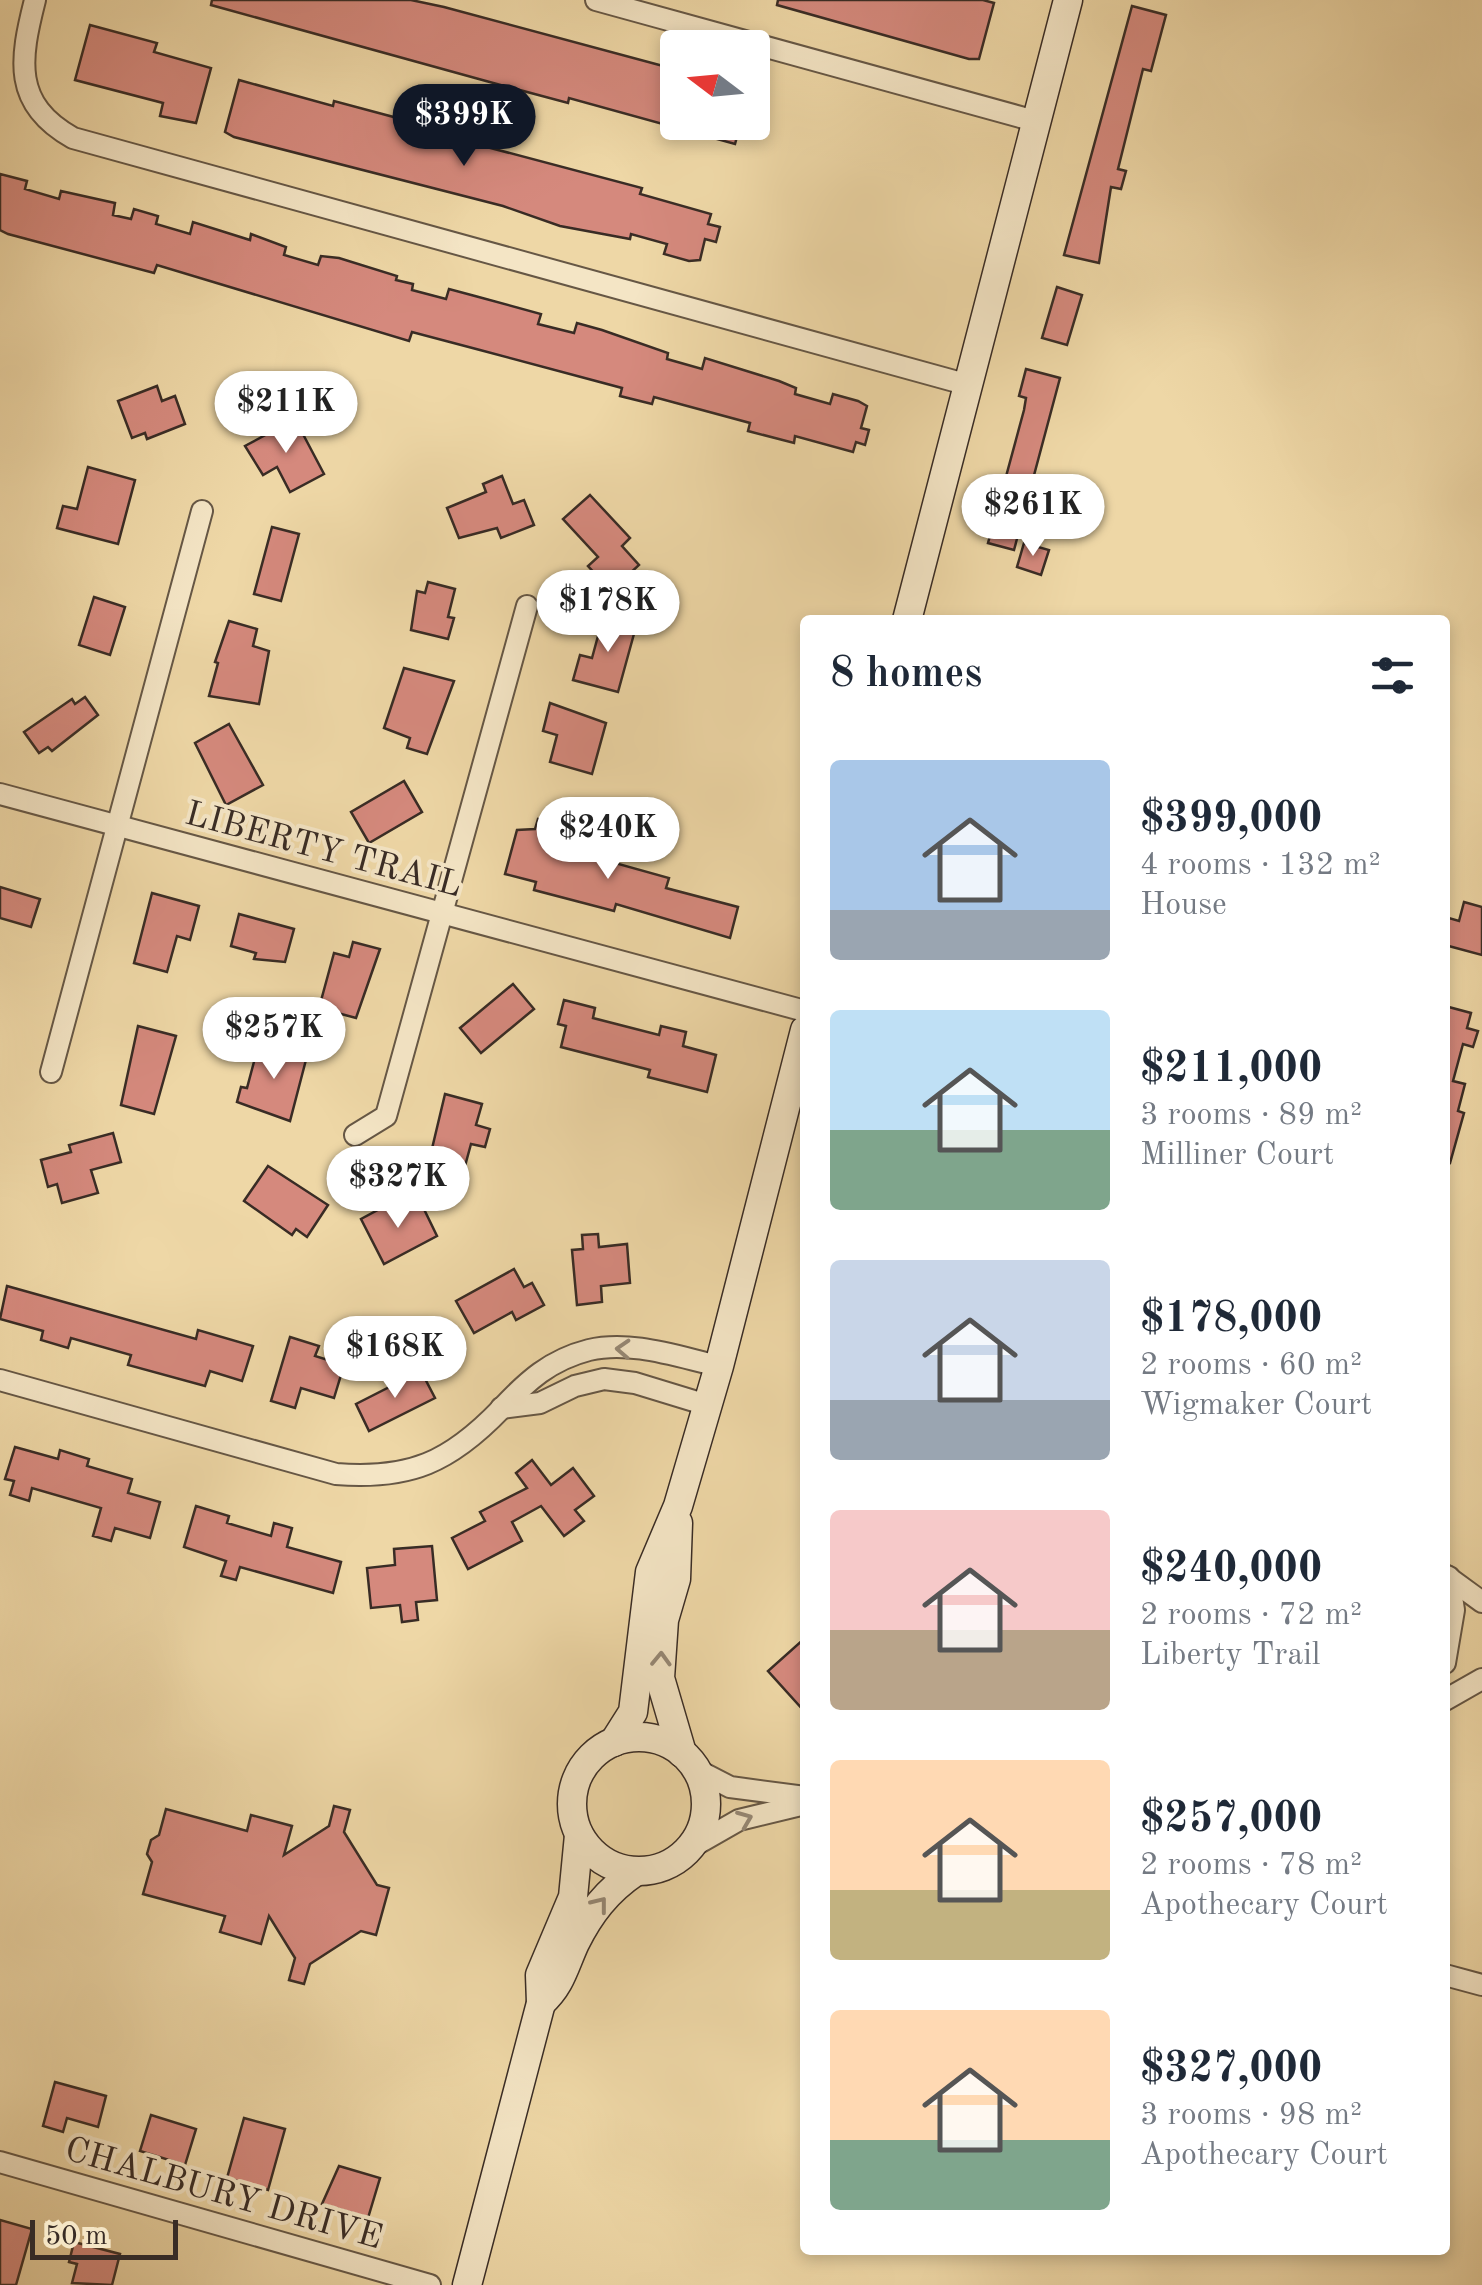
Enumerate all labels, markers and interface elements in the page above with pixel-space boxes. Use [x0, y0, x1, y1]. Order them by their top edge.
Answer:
north arrow [660, 30, 770, 140]
map controls [660, 30, 770, 140]
pin: $399K [394, 84, 534, 169]
text: $399K [415, 100, 513, 132]
pin: $211K [216, 371, 356, 456]
text: $211K [237, 387, 335, 419]
pin: $261K [963, 474, 1103, 559]
text: $261K [984, 490, 1082, 522]
pin: $178K [538, 570, 678, 655]
text: $178K [559, 586, 657, 618]
icon: filters [1365, 648, 1420, 703]
text: 8 homes [830, 654, 982, 696]
street label: LIBERTY TRAIL [181, 797, 465, 904]
pin: $240K [538, 797, 678, 882]
text: $399,000 [1140, 799, 1322, 841]
icon: home [910, 800, 1030, 920]
text: $240K [559, 813, 657, 845]
text: 4 rooms · 132 m² [1140, 850, 1381, 882]
text: House [1140, 890, 1227, 922]
pin: $257K [204, 997, 344, 1082]
text: $257K [225, 1013, 323, 1045]
text: $211,000 [1140, 1049, 1322, 1091]
icon: home [910, 1050, 1030, 1170]
text: 3 rooms · 89 m² [1140, 1100, 1362, 1132]
text: Milliner Court [1140, 1140, 1334, 1172]
pin: $327K [328, 1146, 468, 1231]
text: $327K [349, 1162, 447, 1194]
text: $178,000 [1140, 1299, 1322, 1341]
icon: home [910, 1300, 1030, 1420]
pin: $168K [325, 1316, 465, 1401]
text: $168K [346, 1332, 444, 1364]
one-way arrow [615, 1339, 631, 1360]
text: 2 rooms · 60 m² [1140, 1350, 1362, 1382]
text: Wigmaker Court [1140, 1390, 1372, 1422]
text: $240,000 [1140, 1549, 1322, 1591]
icon: home [910, 1550, 1030, 1670]
text: 2 rooms · 72 m² [1140, 1600, 1362, 1632]
text: Liberty Trail [1140, 1640, 1320, 1672]
one-way arrow [650, 1650, 671, 1666]
text: $257,000 [1140, 1799, 1322, 1841]
icon: home [910, 1800, 1030, 1920]
one-way arrow [735, 1811, 753, 1831]
text: 2 rooms · 78 m² [1140, 1850, 1362, 1882]
text: Apothecary Court [1140, 1890, 1388, 1922]
one-way arrow [588, 1897, 606, 1915]
text: $327,000 [1140, 2049, 1322, 2091]
icon: home [910, 2050, 1030, 2170]
text: 3 rooms · 98 m² [1140, 2100, 1362, 2132]
street label: CHALBURY DRIVE [61, 2132, 386, 2256]
text: Apothecary Court [1140, 2140, 1388, 2172]
scale bar [30, 2215, 178, 2260]
text: 50 m [45, 2223, 108, 2251]

